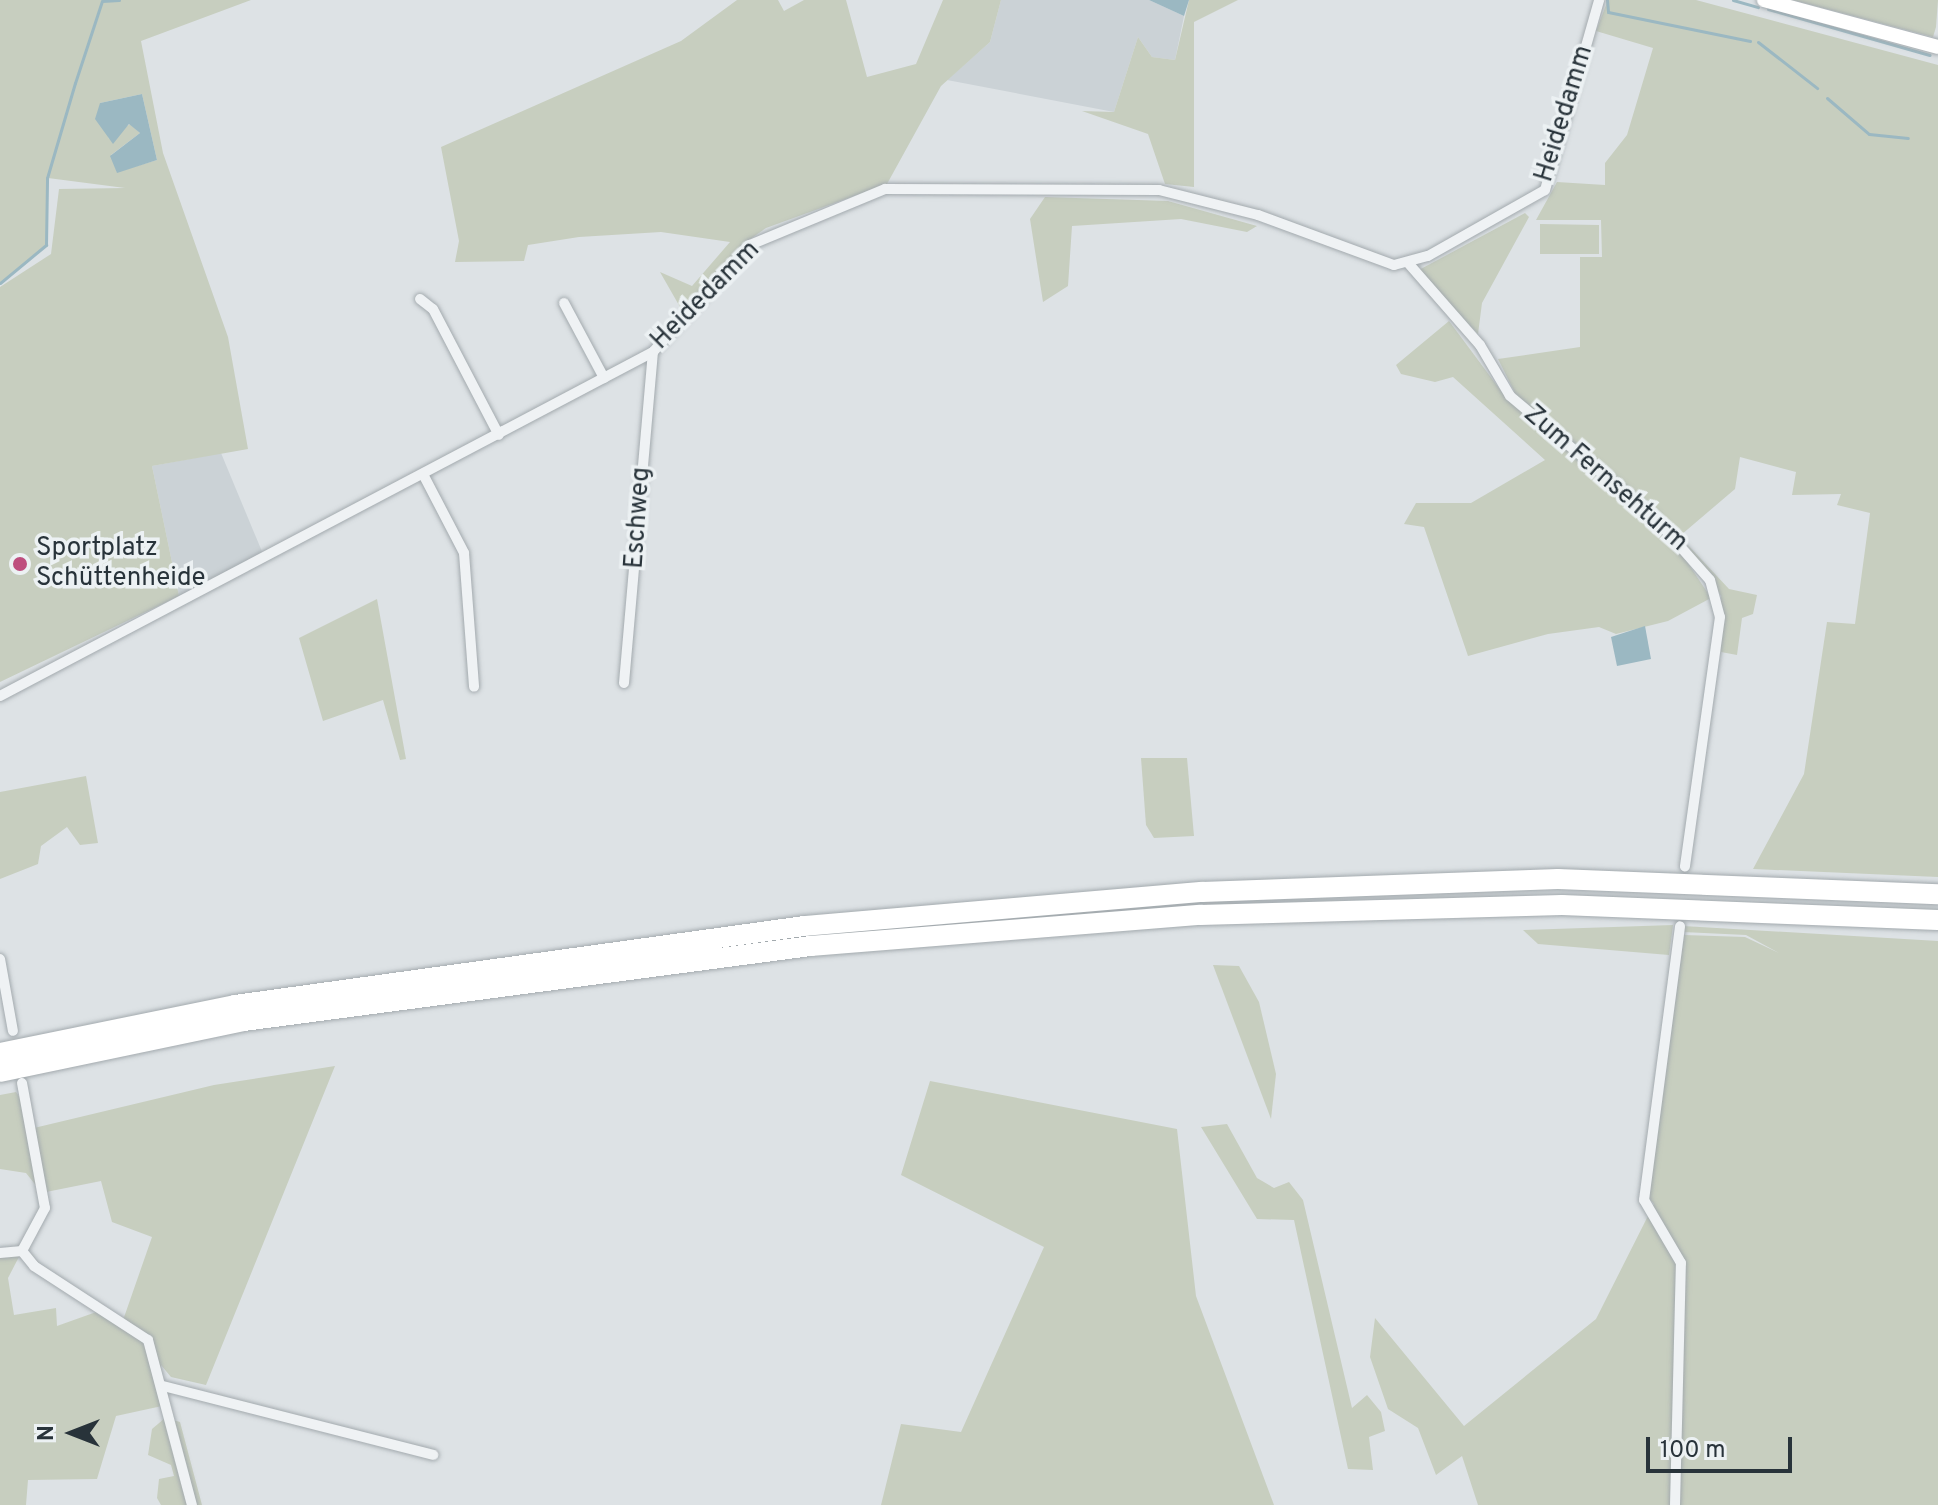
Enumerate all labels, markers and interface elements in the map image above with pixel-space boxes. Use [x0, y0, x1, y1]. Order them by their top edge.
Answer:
street label: Heidedamm [1529, 42, 1601, 186]
street label: Heidedamm [645, 235, 767, 357]
street label: Zum Fernsehturm [1517, 399, 1693, 559]
street label: Eschweg [620, 466, 658, 570]
place label: Sportplatz Schüttenheide [36, 533, 205, 594]
marker: Sportplatz Schüttenheide [11, 555, 29, 573]
north arrow [32, 1393, 112, 1473]
scale bar [1650, 1421, 1796, 1471]
text: N [34, 1425, 61, 1441]
text: 100 m [1660, 1436, 1726, 1466]

